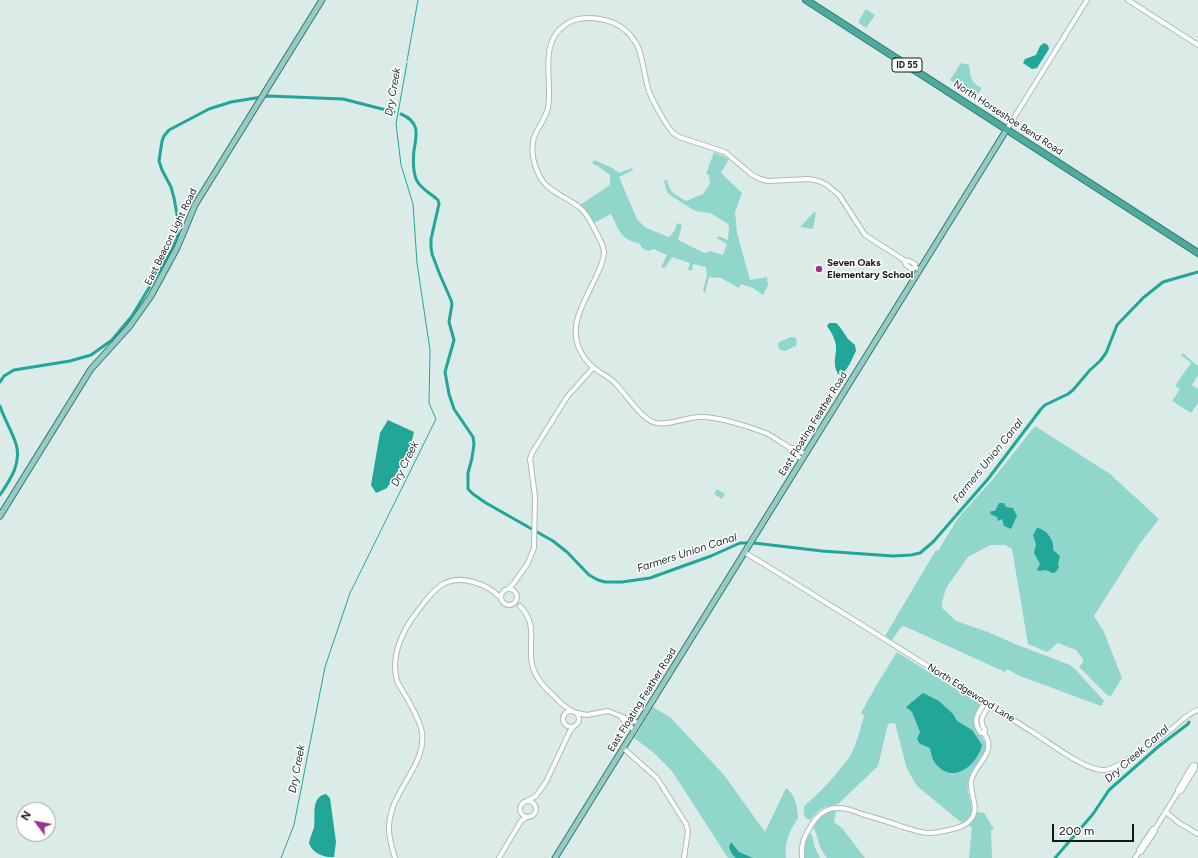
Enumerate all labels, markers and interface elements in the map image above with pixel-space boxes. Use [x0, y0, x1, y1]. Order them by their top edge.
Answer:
road number: ID 55 [892, 58, 922, 72]
water label: Dry Creek [382, 67, 404, 117]
street label: North Horseshoe Bend Road [951, 78, 1065, 158]
street label: East Beacon Light Road [142, 187, 200, 287]
place label: Seven Oaks Elementary School [827, 257, 913, 280]
marker: Seven Oaks Elementary School [814, 264, 824, 274]
street label: East Floating Feather Road [776, 370, 850, 478]
water label: Farmers Union Canal [950, 416, 1026, 506]
water label: Dry Creek [388, 439, 422, 489]
water label: Farmers Union Canal [635, 531, 739, 575]
street label: East Floating Feather Road [605, 646, 679, 754]
street label: North Edgewood Lane [925, 661, 1017, 725]
water label: Dry Creek Canal [1102, 722, 1172, 786]
water label: Dry Creek [286, 744, 308, 794]
north arrow [16, 802, 56, 842]
text: N [18, 809, 34, 823]
scale bar [1054, 816, 1136, 842]
text: 200 m [1059, 824, 1094, 838]

